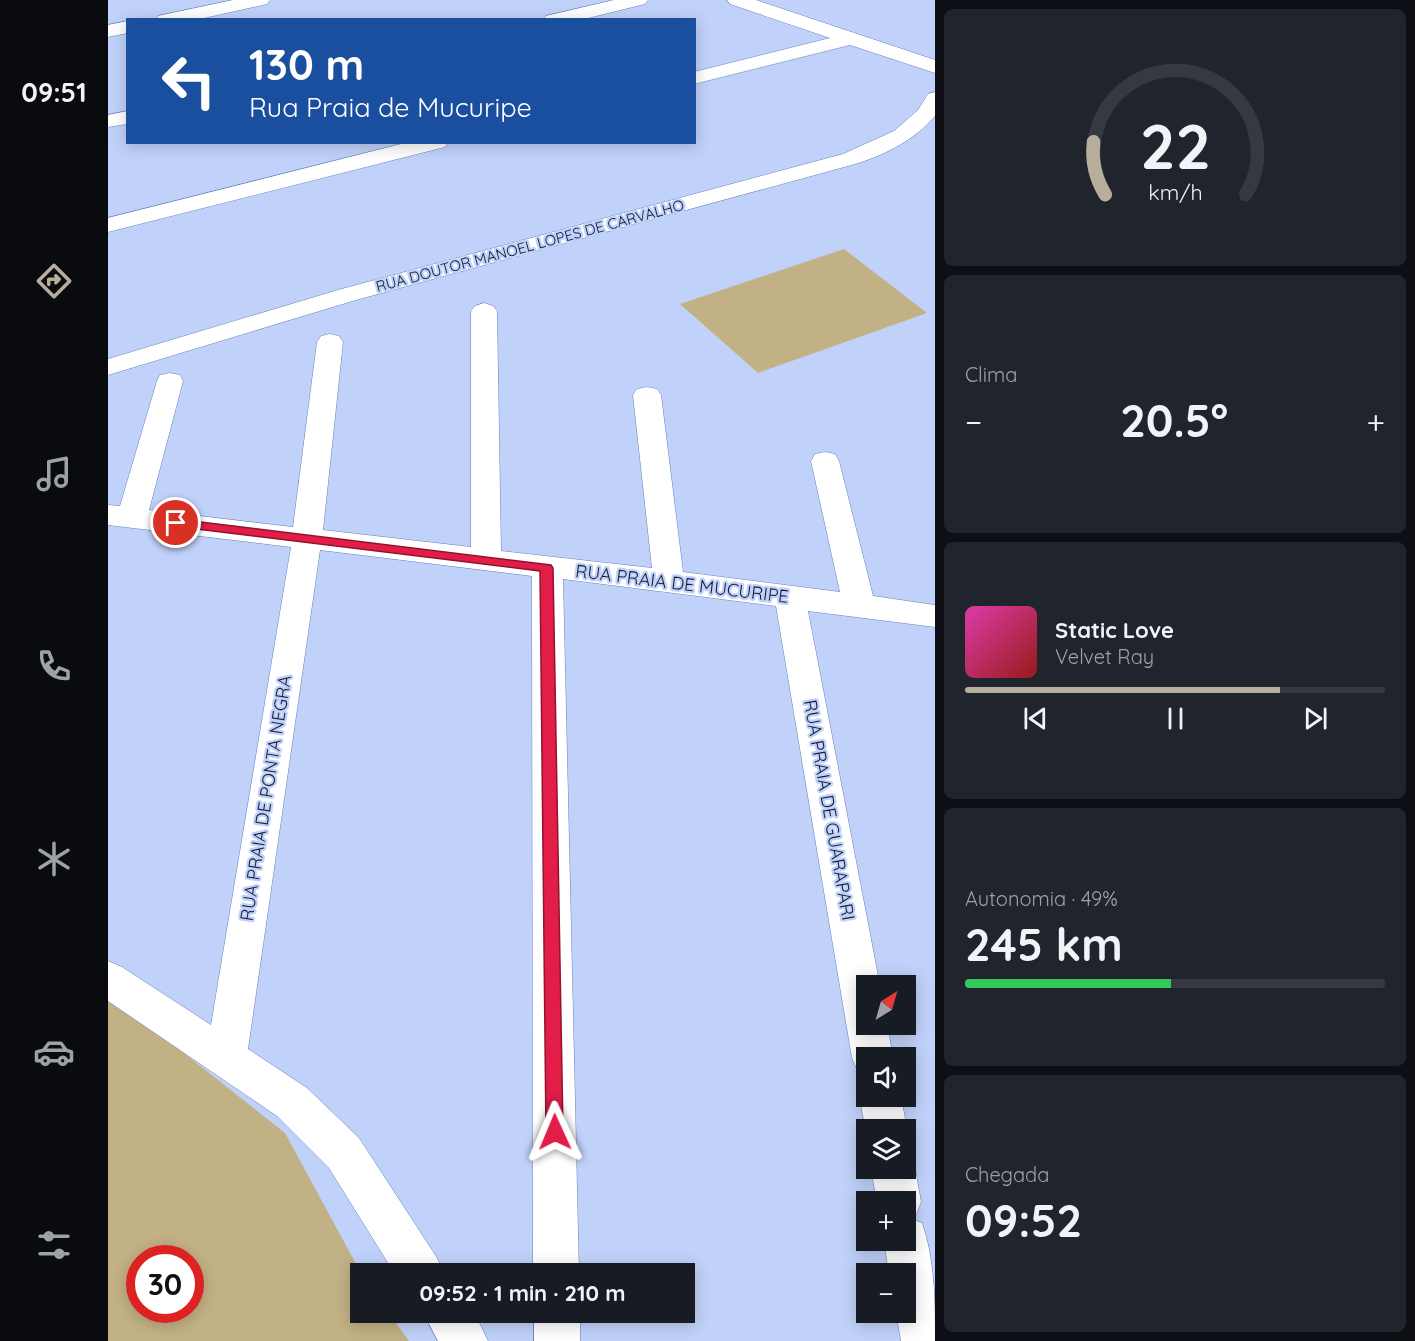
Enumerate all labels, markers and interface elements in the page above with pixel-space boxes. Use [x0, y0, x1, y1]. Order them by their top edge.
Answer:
text: 130 m [249, 38, 364, 91]
icon: left [150, 42, 228, 120]
text: 09:51 [21, 75, 87, 109]
text: Rua Praia de Mucuripe [249, 90, 532, 124]
text: 22 [1139, 107, 1211, 185]
text: km/h [1148, 179, 1202, 205]
street label: RUA DOUTOR MANOEL LOPES DE CARVALHO [374, 195, 686, 296]
icon: directions [33, 260, 75, 302]
text: Clima [965, 362, 1017, 387]
text: 20.5° [1120, 392, 1228, 448]
text: − [965, 401, 982, 442]
text: + [1366, 401, 1385, 442]
icon: music [33, 453, 75, 495]
pin [150, 497, 201, 548]
icon: arrive [159, 506, 192, 539]
street label: RUA PRAIA DE MUCURIPE [574, 559, 790, 608]
text: Static Love [1055, 616, 1174, 644]
text: Velvet Ray [1055, 644, 1154, 669]
icon: phone [33, 645, 75, 687]
street label: RUA PRAIA DE PONTA NEGRA [235, 673, 296, 922]
street label: RUA PRAIA DE GUARAPARI [799, 698, 860, 922]
icon: previous [1019, 702, 1052, 735]
icon: pause [1159, 702, 1192, 735]
icon: next [1299, 702, 1332, 735]
icon: climate [33, 838, 75, 880]
text: Autonomia · 49% [965, 886, 1118, 911]
text: 245 km [965, 916, 1123, 972]
north arrow [856, 975, 916, 1035]
map controls [856, 975, 916, 1323]
icon: car [33, 1031, 75, 1073]
button: sound [856, 1047, 916, 1107]
position arrow [523, 1100, 587, 1164]
button: layers [856, 1119, 916, 1179]
text: Chegada [965, 1162, 1049, 1187]
button: + [856, 1191, 916, 1251]
text: 09:52 [965, 1192, 1082, 1248]
icon: filters [33, 1224, 75, 1266]
speed limit sign: 30 [126, 1245, 204, 1323]
button: − [856, 1263, 916, 1323]
text: 09:52 · 1 min · 210 m [420, 1279, 625, 1307]

